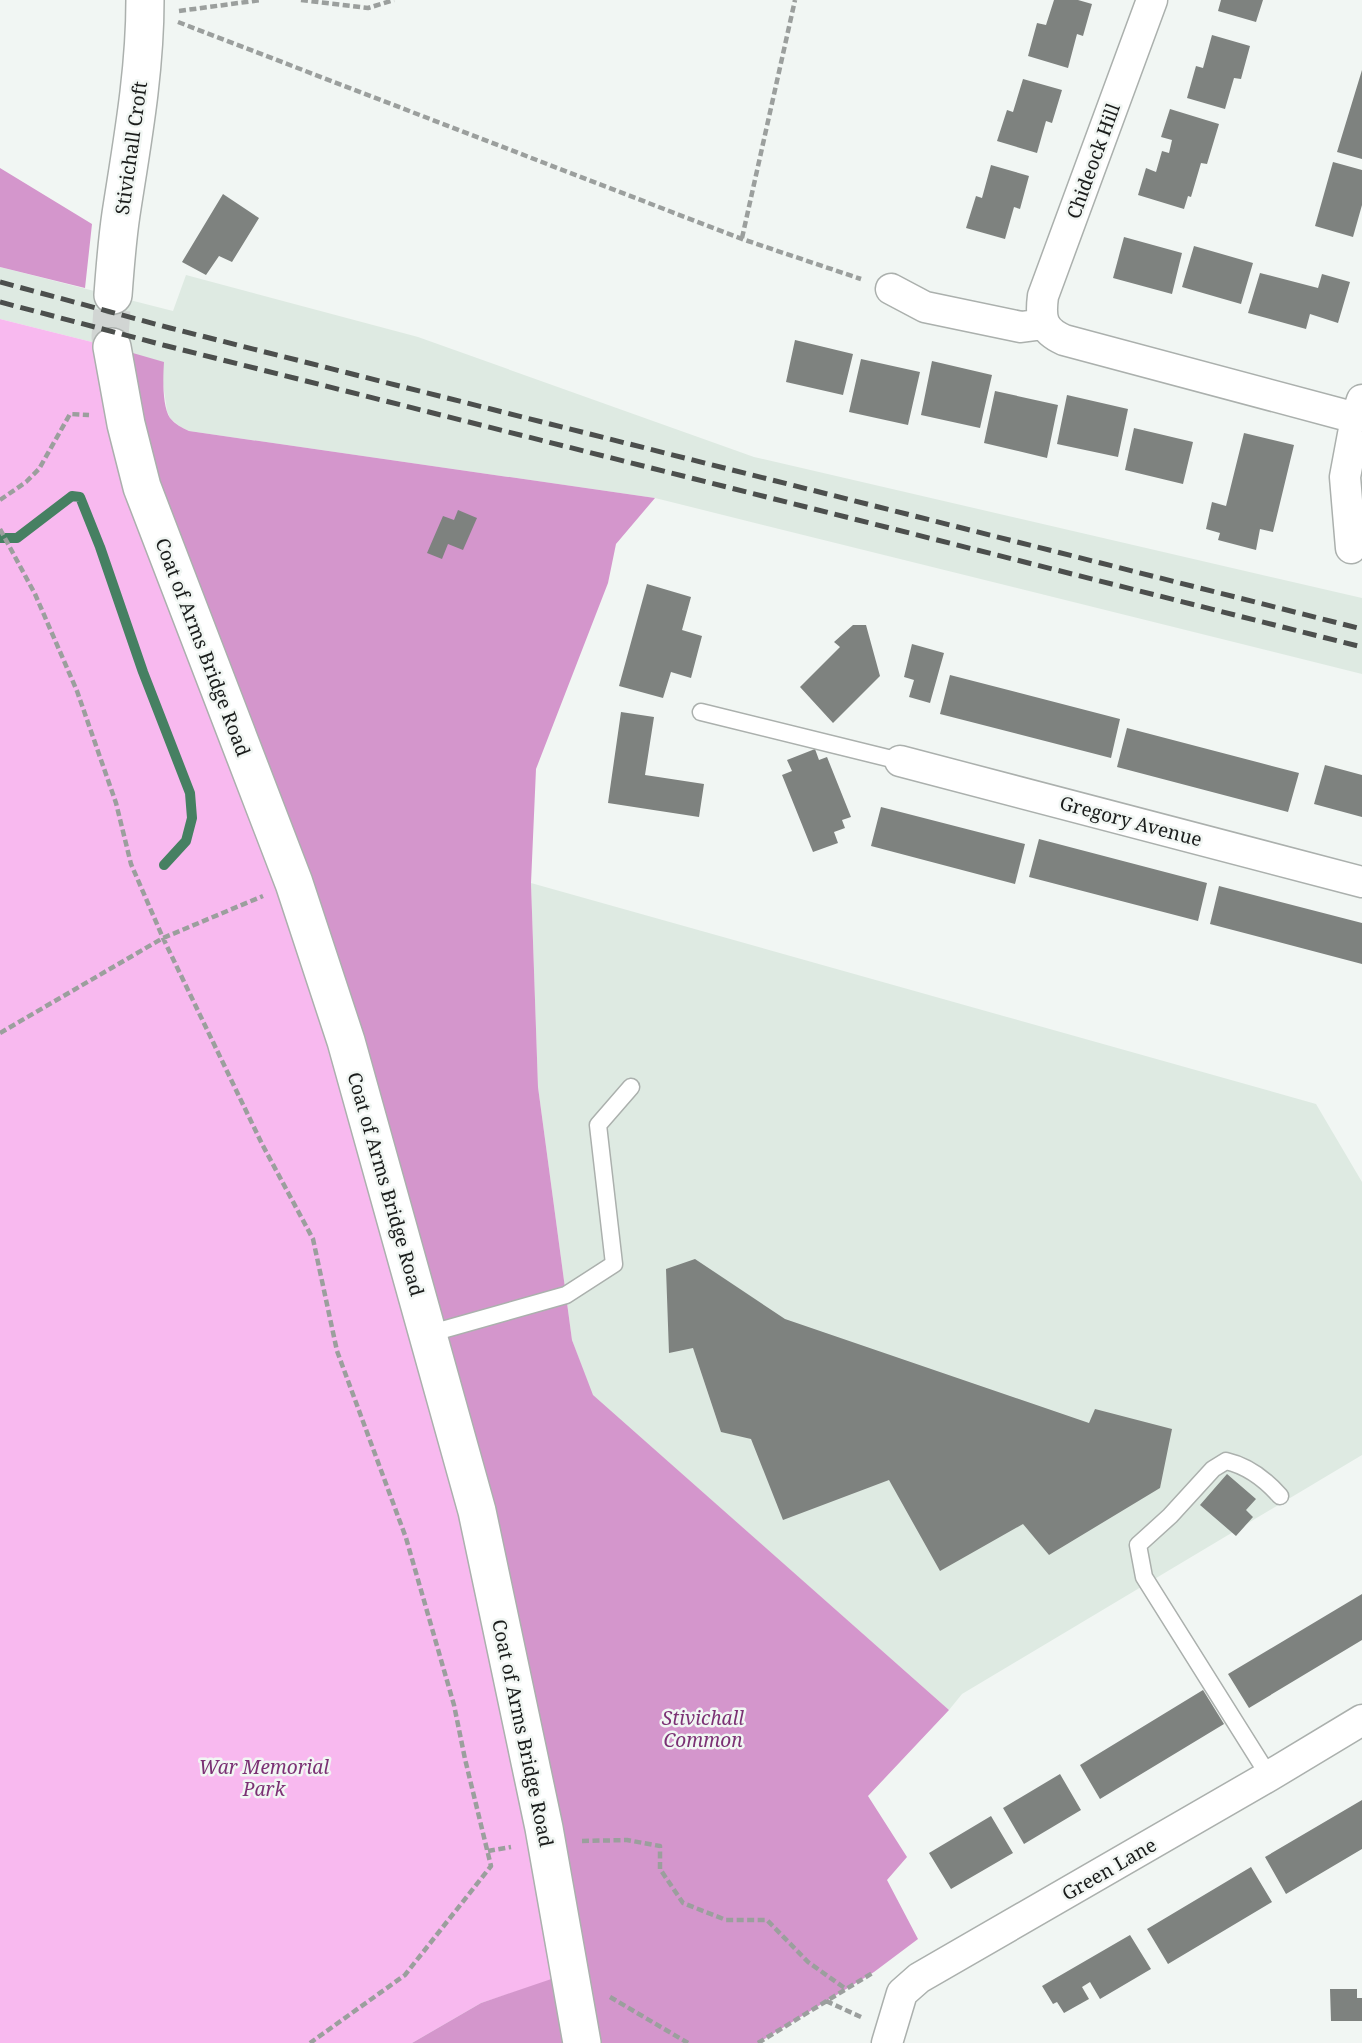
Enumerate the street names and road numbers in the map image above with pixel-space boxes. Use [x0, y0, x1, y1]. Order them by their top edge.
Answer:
street label: Stivichall Croft [109, 79, 153, 216]
street label: Chideock Hill [1060, 100, 1126, 222]
street label: Coat of Arms Bridge Road [149, 534, 257, 760]
street label: Gregory Avenue [1057, 789, 1205, 853]
street label: Coat of Arms Bridge Road [342, 1069, 431, 1299]
street label: Coat of Arms Bridge Road [486, 1617, 560, 1849]
street label: Green Lane [1057, 1831, 1161, 1907]

